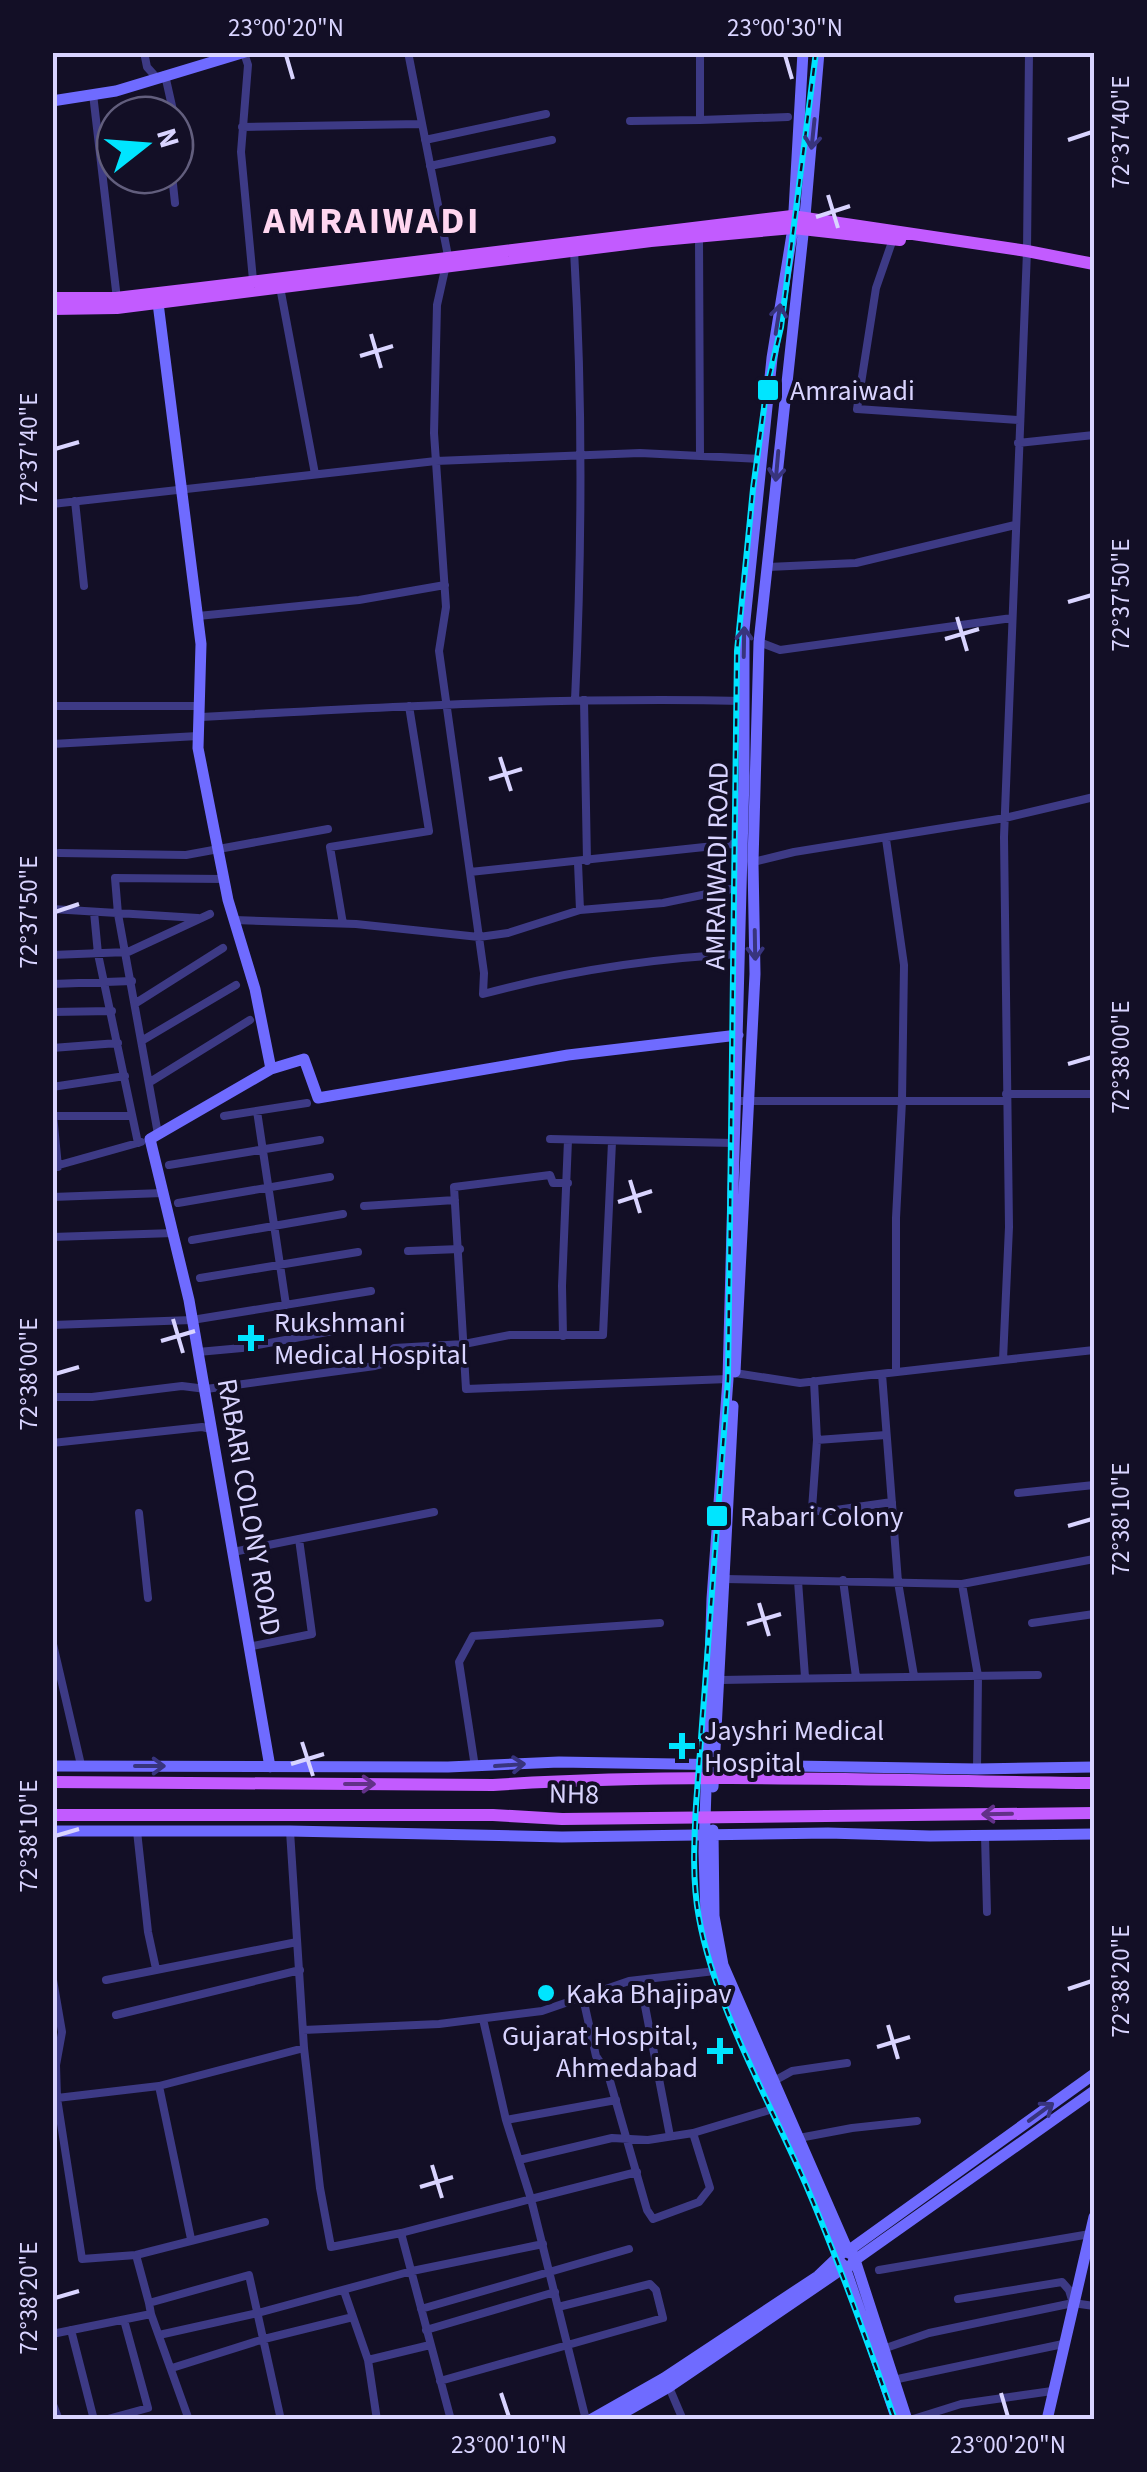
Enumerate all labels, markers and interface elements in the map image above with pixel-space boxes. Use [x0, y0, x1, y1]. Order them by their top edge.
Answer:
text: 23°00'20"N [228, 10, 344, 46]
text: 23°00'30"N [727, 10, 843, 46]
text: 72°37'40"E [1103, 76, 1139, 188]
north arrow [95, 95, 195, 195]
one-way arrow [803, 118, 822, 150]
text: N [146, 123, 190, 153]
district label: AMRAIWADI [262, 194, 481, 248]
one-way arrow [769, 304, 788, 336]
place label: Amraiwadi [790, 371, 915, 411]
marker: Amraiwadi [755, 377, 781, 403]
text: 72°37'40"E [11, 393, 47, 505]
one-way arrow [768, 449, 787, 481]
text: 72°37'50"E [1103, 539, 1139, 651]
one-way arrow [734, 627, 754, 660]
street label: AMRAIWADI ROAD [695, 762, 739, 970]
text: 72°37'50"E [11, 856, 47, 968]
one-way arrow [745, 929, 764, 961]
text: 72°38'00"E [1103, 1001, 1139, 1113]
place label: Rukshmani Medical Hospital [274, 1303, 468, 1375]
text: 72°38'00"E [11, 1318, 47, 1430]
marker: Rukshmani Medical Hospital [238, 1325, 264, 1351]
street label: RABARI COLONY ROAD [207, 1375, 291, 1639]
text: 72°38'10"E [1103, 1463, 1139, 1575]
place label: Rabari Colony [740, 1497, 903, 1537]
marker: Rabari Colony [704, 1503, 730, 1529]
place label: Jayshri Medical Hospital [704, 1711, 884, 1783]
marker: Jayshri Medical Hospital [669, 1733, 695, 1759]
one-way arrow [493, 1755, 525, 1774]
one-way arrow [132, 1756, 165, 1776]
one-way arrow [342, 1774, 375, 1794]
street label: NH8 [548, 1774, 599, 1814]
text: 72°38'10"E [11, 1780, 47, 1892]
one-way arrow [982, 1805, 1014, 1824]
text: 72°38'20"E [1103, 1925, 1139, 2037]
place label: Kaka Bhajipav [566, 1974, 732, 2014]
marker: Kaka Bhajipav [535, 1982, 557, 2004]
place label: Gujarat Hospital, Ahmedabad [502, 2016, 698, 2088]
marker: Gujarat Hospital, Ahmedabad [707, 2038, 733, 2064]
one-way arrow [1027, 2102, 1054, 2123]
text: 72°38'20"E [11, 2242, 47, 2354]
text: 23°00'10"N [451, 2427, 567, 2463]
text: 23°00'20"N [950, 2427, 1066, 2463]

